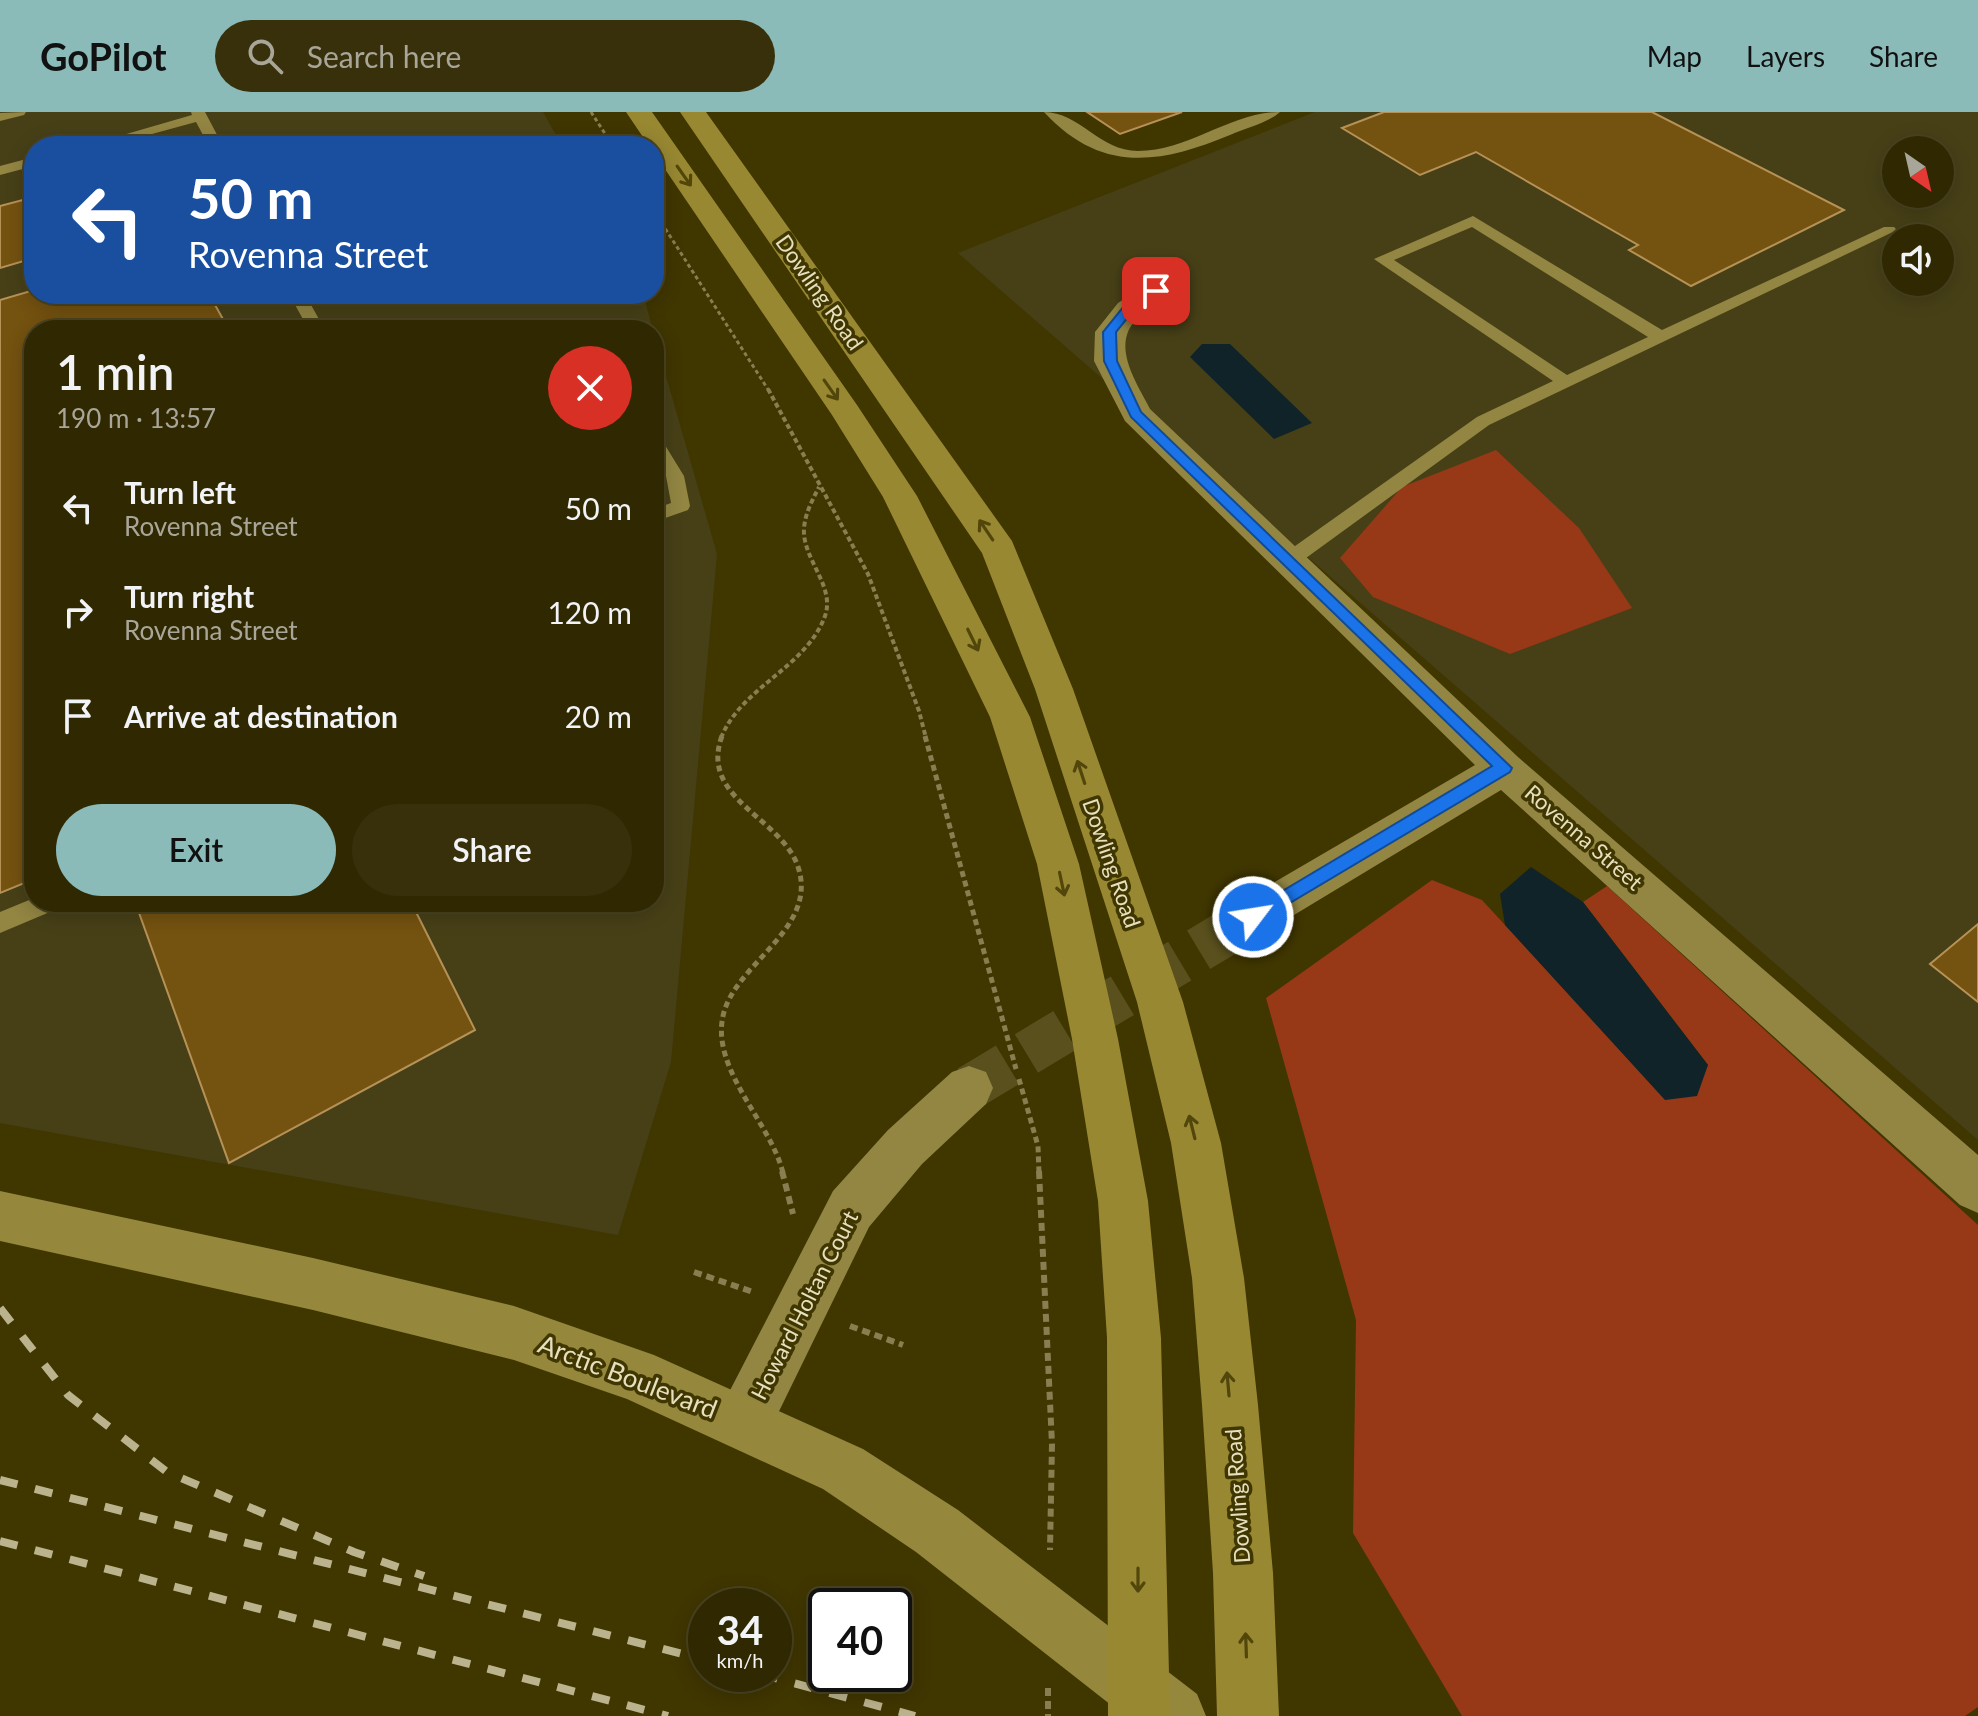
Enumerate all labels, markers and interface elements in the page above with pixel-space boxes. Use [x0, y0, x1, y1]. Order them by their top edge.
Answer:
search box [215, 20, 775, 92]
text: GoPilot [40, 33, 167, 79]
icon: search [243, 34, 287, 78]
text: Search here [307, 38, 461, 74]
text: Map [1647, 39, 1702, 73]
text: Layers [1746, 39, 1825, 73]
text: Share [1869, 39, 1938, 73]
north arrow [1882, 136, 1954, 208]
map controls [1882, 136, 1954, 296]
text: 50 m [188, 164, 313, 231]
one-way arrow [675, 165, 692, 187]
icon: left [56, 168, 160, 272]
button: sound [1882, 224, 1954, 296]
street label: Dowling Road [770, 229, 870, 355]
text: Rovenna Street [188, 232, 428, 276]
pin [1122, 257, 1190, 325]
icon: arrive [1134, 269, 1178, 313]
text: 1 min [56, 343, 174, 400]
button: close [548, 346, 632, 430]
one-way arrow [823, 379, 839, 401]
text: 190 m · 13:57 [56, 402, 216, 434]
text: Turn left [124, 474, 236, 510]
icon: left [56, 486, 100, 530]
text: 50 m [565, 490, 632, 526]
text: Rovenna Street [124, 510, 298, 542]
one-way arrow [978, 520, 995, 542]
text: Turn right [124, 578, 254, 614]
icon: right [56, 590, 100, 634]
text: 120 m [547, 594, 632, 630]
text: Rovenna Street [124, 614, 298, 646]
one-way arrow [966, 628, 982, 652]
icon: arrive [56, 694, 100, 738]
text: Arrive at destination [124, 698, 398, 734]
text: 20 m [565, 698, 632, 734]
one-way arrow [1073, 759, 1088, 784]
street label: Rovenna Street [1520, 779, 1648, 895]
street label: Dowling Road [1077, 795, 1147, 931]
button: Exit [56, 804, 336, 896]
button: Share [352, 804, 632, 896]
one-way arrow [1055, 870, 1070, 896]
position arrow [1211, 875, 1295, 959]
one-way arrow [1183, 1114, 1198, 1140]
street label: Howard Holtan Court [745, 1206, 863, 1404]
street label: Arctic Boulevard [534, 1327, 722, 1425]
one-way arrow [1220, 1371, 1235, 1398]
street label: Dowling Road [1219, 1428, 1255, 1564]
one-way arrow [1130, 1566, 1146, 1593]
speed limit sign: 40 [808, 1588, 912, 1692]
text: 34 [717, 1606, 763, 1654]
one-way arrow [1238, 1632, 1253, 1659]
text: km/h [717, 1648, 763, 1672]

